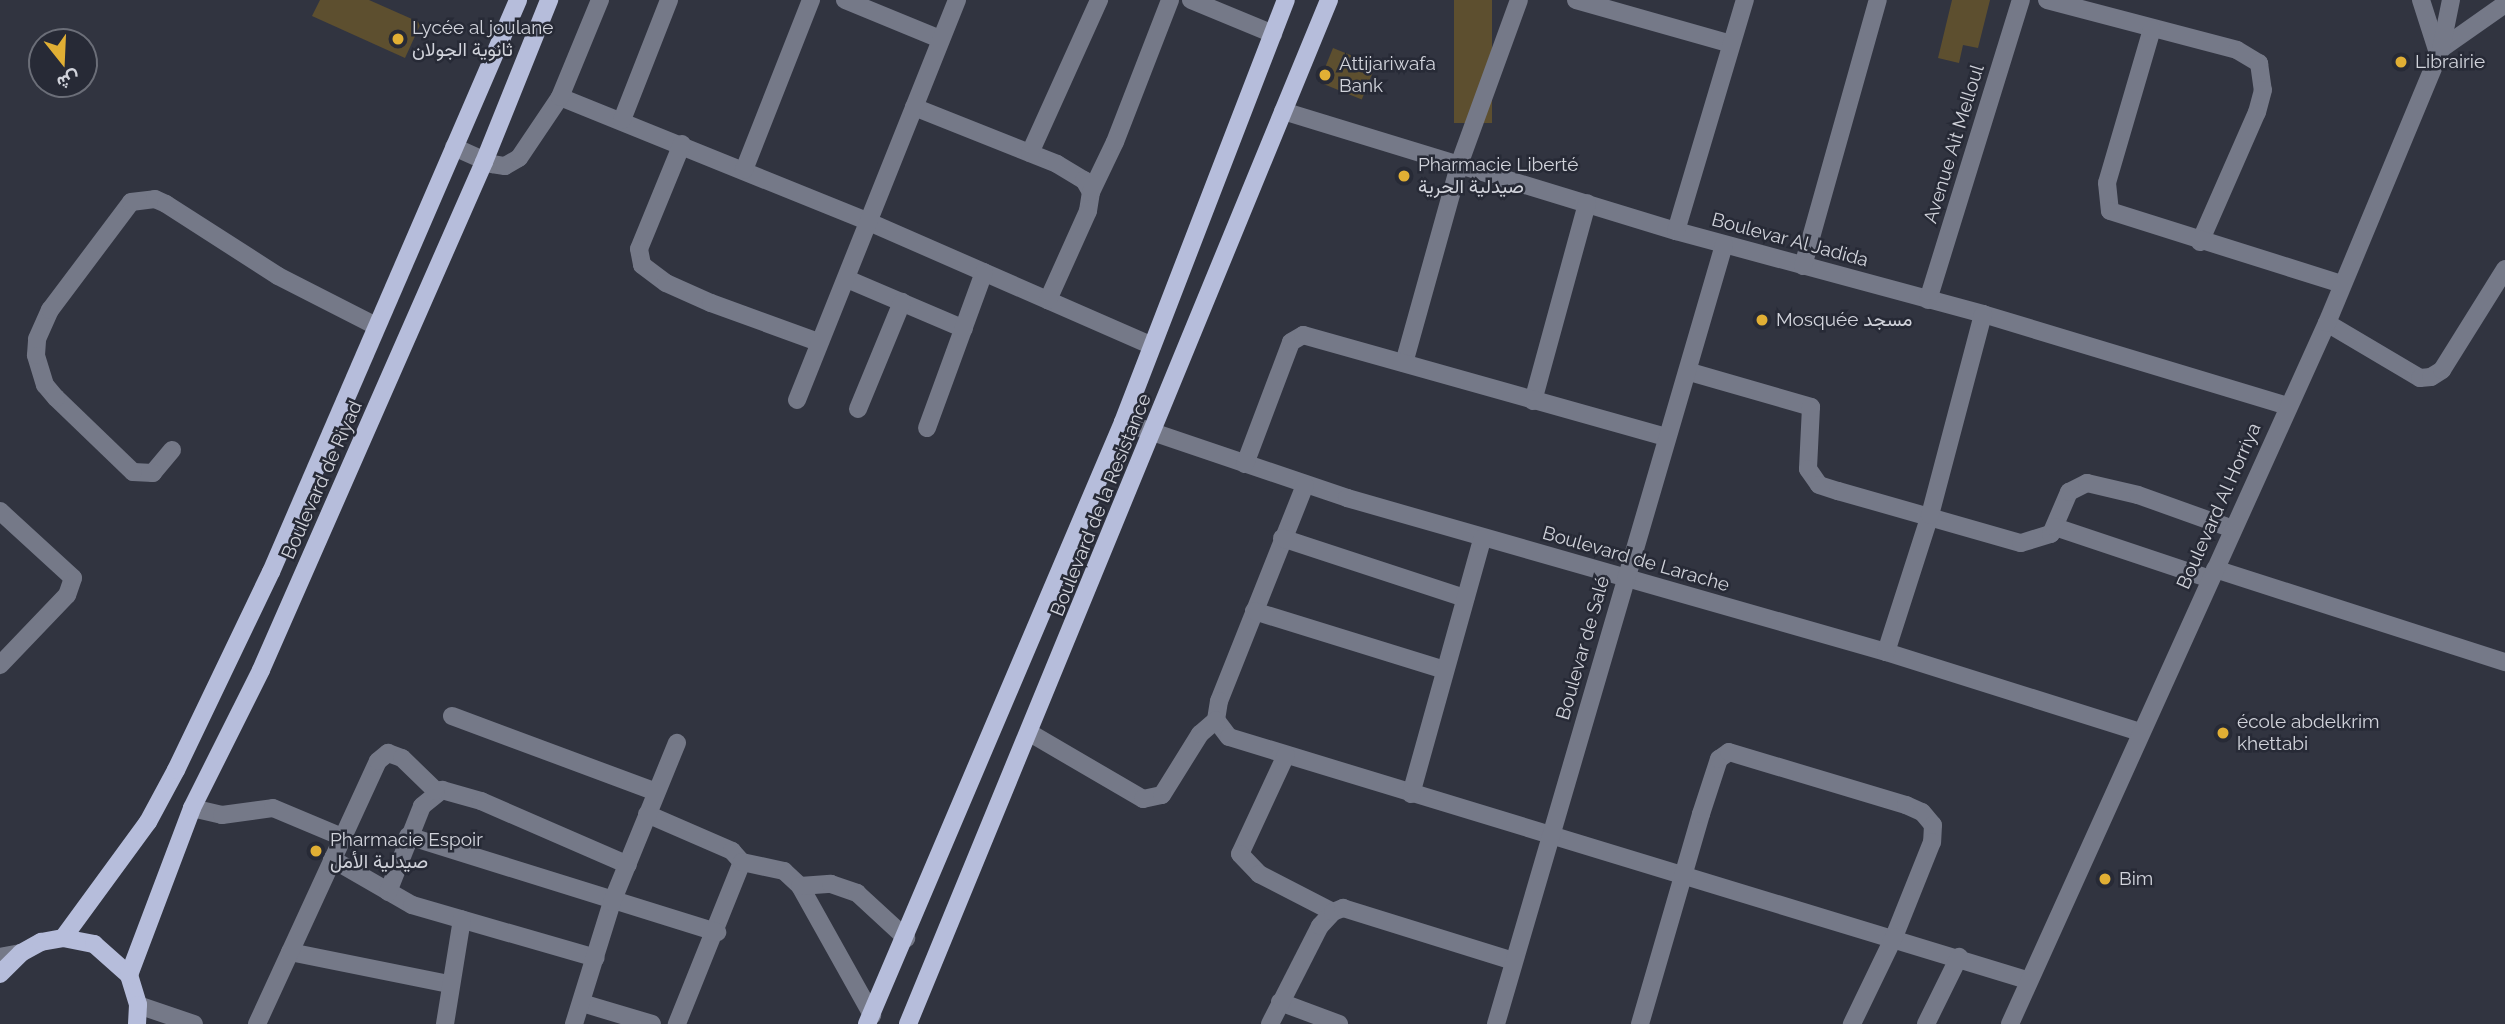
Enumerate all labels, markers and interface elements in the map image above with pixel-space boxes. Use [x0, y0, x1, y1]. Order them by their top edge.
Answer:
place label: Lycée al joulane ثانوية الجولان [412, 17, 554, 61]
north arrow [28, 28, 98, 98]
marker: Lycée al joulane ثانوية الجولان [390, 31, 406, 47]
place label: Librairie [2415, 51, 2485, 73]
place label: Attijariwafa Bank [1339, 53, 1436, 97]
marker: Librairie [2393, 54, 2409, 70]
street label: Avenue Ait Melloul [1919, 62, 1989, 226]
text: ش [55, 67, 83, 95]
marker: Attijariwafa Bank [1317, 67, 1333, 83]
place label: Pharmacie Liberté صيدلية الحرية [1418, 154, 1578, 198]
marker: Pharmacie Liberté صيدلية الحرية [1396, 168, 1412, 184]
street label: Boulevar Al Jadida [1708, 208, 1872, 272]
place label: Mosquée مسجد [1776, 309, 1912, 331]
marker: Mosquée مسجد [1754, 312, 1770, 328]
street label: Boulevard de la Resistance [1046, 390, 1156, 620]
street label: Boulevard de Riyad [277, 397, 367, 563]
street label: Boulevard Al Horriya [2172, 419, 2266, 593]
street label: Boulevard de Larache [1540, 521, 1732, 597]
street label: Boulevar de Salé [1551, 573, 1615, 723]
place label: école abdelkrim khettabi [2237, 711, 2380, 755]
marker: école abdelkrim khettabi [2215, 725, 2231, 741]
place label: Pharmacie Espoir صيدلية الأمل [330, 829, 483, 873]
marker: Pharmacie Espoir صيدلية الأمل [308, 843, 324, 859]
place label: Bim [2119, 868, 2153, 890]
marker: Bim [2097, 871, 2113, 887]

